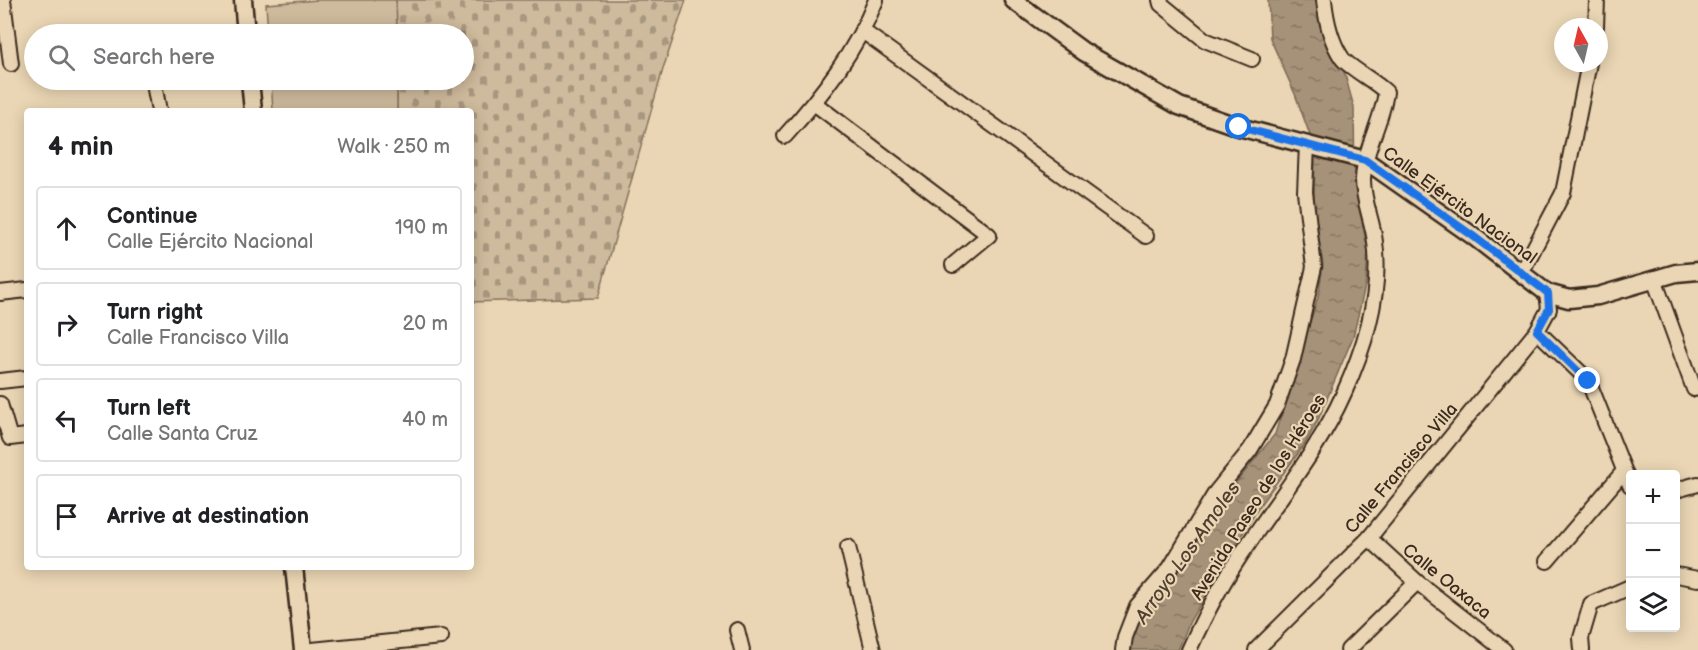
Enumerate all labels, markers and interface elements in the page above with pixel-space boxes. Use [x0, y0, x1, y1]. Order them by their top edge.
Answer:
north arrow [1554, 18, 1608, 72]
search box [24, 24, 474, 90]
icon: search [45, 41, 78, 74]
text: Search here [93, 44, 215, 71]
route start [1225, 113, 1251, 139]
text: 4 min [48, 132, 113, 163]
text: Walk · 250 m [337, 135, 450, 159]
street label: Calle Ejército Nacional [1378, 142, 1541, 268]
text: Continue [107, 203, 197, 230]
icon: ahead [50, 212, 83, 245]
text: 190 m [395, 216, 448, 240]
text: Calle Ejército Nacional [107, 230, 313, 254]
text: Turn right [107, 299, 203, 326]
icon: right [50, 308, 83, 341]
text: 20 m [403, 312, 448, 336]
text: Calle Francisco Villa [107, 326, 289, 350]
route end [1574, 367, 1600, 393]
street label: Avenida Paseo de los Héroes [1186, 390, 1331, 604]
text: Turn left [107, 395, 191, 422]
street label: Calle Francisco Villa [1341, 399, 1462, 538]
icon: left [50, 404, 83, 437]
text: 40 m [402, 408, 448, 432]
text: Calle Santa Cruz [107, 422, 257, 446]
map controls [1626, 470, 1680, 632]
button: + [1626, 470, 1680, 524]
water label: Arroyo Los Amoles [1129, 477, 1246, 629]
icon: arrive [50, 500, 83, 533]
text: Arrive at destination [107, 503, 309, 530]
button: − [1626, 524, 1680, 578]
street label: Calle Oaxaca [1398, 539, 1495, 623]
button: layers [1626, 578, 1680, 632]

